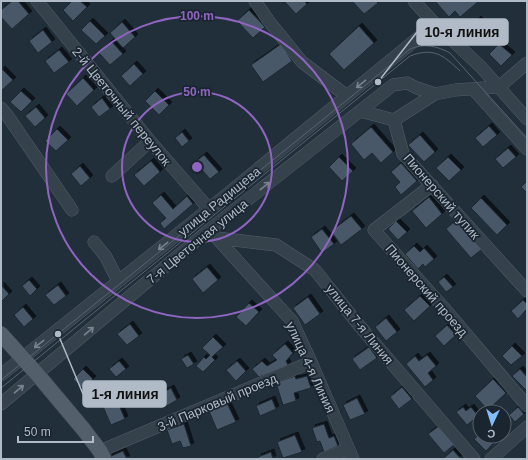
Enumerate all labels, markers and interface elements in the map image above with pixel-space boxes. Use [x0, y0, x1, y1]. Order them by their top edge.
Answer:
text: 100 m [180, 9, 214, 23]
callout: 10-я линия [417, 19, 508, 45]
text: 10-я линия [424, 24, 500, 40]
street label: 2-й Цветочный переулок [69, 44, 174, 169]
one-way arrow [356, 80, 367, 89]
text: 50 m [183, 85, 211, 99]
street label: Пионерский тупик [400, 151, 483, 242]
centre of rings [190, 160, 204, 174]
street label: улица Радищева [175, 163, 264, 239]
one-way arrow [259, 182, 270, 191]
street label: 7-я Цветочная улица [144, 196, 251, 287]
street label: Пионерский проезд [382, 241, 471, 340]
one-way arrow [157, 242, 168, 250]
street label: улица 7-я Линия [323, 281, 397, 367]
street label: улица 4-я Линия [283, 319, 338, 415]
one-way arrow [83, 327, 94, 336]
one-way arrow [33, 339, 44, 348]
street label: 3-й Парковый проезд [155, 370, 279, 434]
callout: 1-я линия [83, 381, 166, 407]
one-way arrow [14, 385, 25, 394]
text: 1-я линия [91, 386, 159, 402]
north arrow [472, 404, 512, 444]
scale bar [18, 418, 93, 444]
text: 50 m [24, 425, 51, 439]
text: С [487, 428, 496, 440]

